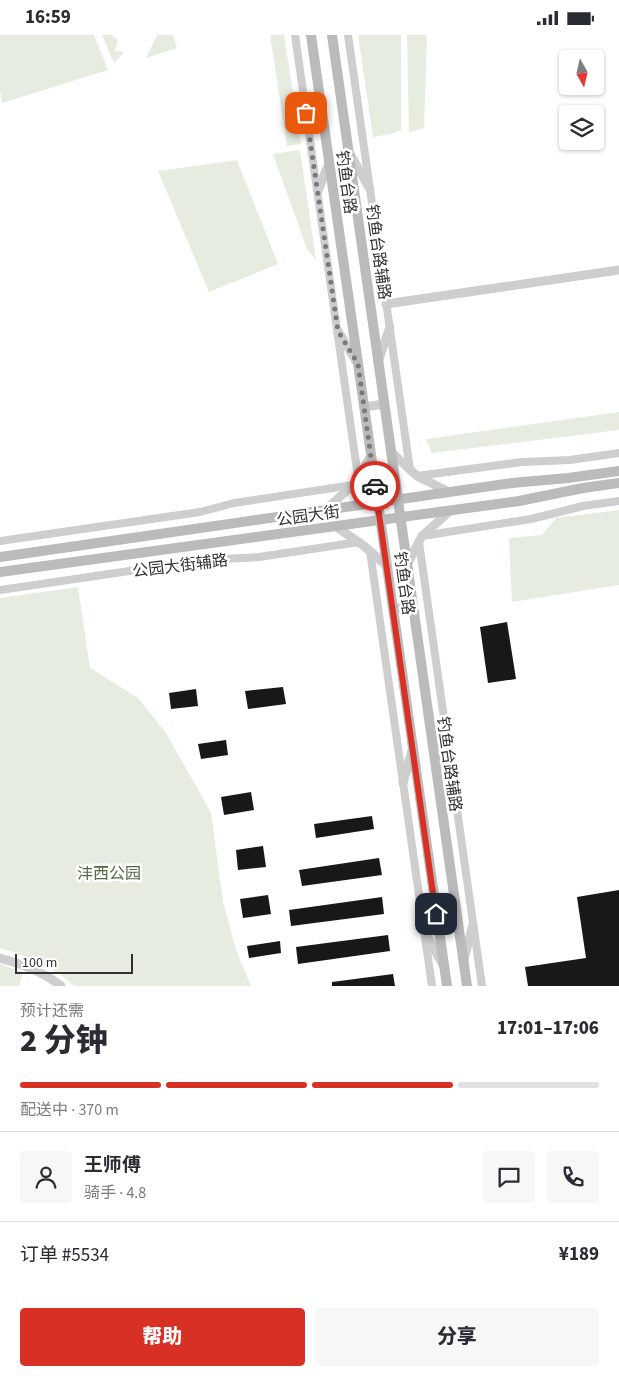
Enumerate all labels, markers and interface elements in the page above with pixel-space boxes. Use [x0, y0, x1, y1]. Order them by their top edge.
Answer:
text: 16:59 [25, 4, 71, 31]
north arrow [559, 50, 604, 95]
map controls [559, 50, 604, 150]
pin [285, 92, 327, 134]
icon: bag [292, 99, 320, 127]
button: layers [559, 105, 604, 150]
street label: 钓鱼台路 [331, 149, 361, 215]
street label: 钓鱼台路辅路 [360, 203, 396, 301]
courier [350, 461, 400, 511]
icon: car [361, 472, 389, 500]
street label: 公园大街 [275, 501, 341, 531]
street label: 公园大街辅路 [131, 549, 229, 583]
street label: 钓鱼台路 [389, 550, 419, 616]
street label: 钓鱼台路辅路 [431, 715, 467, 813]
park label: 沣西公园 [77, 863, 141, 885]
pin [415, 893, 457, 935]
icon: home [422, 900, 450, 928]
scale bar [15, 951, 132, 974]
text: 100 m [22, 953, 57, 973]
text: 预计还需 [20, 1000, 84, 1022]
text: 17:01–17:06 [497, 1015, 599, 1042]
text: 2 分钟 [20, 1018, 108, 1064]
text: 配送中 · 370 m [20, 1099, 119, 1121]
button: person [20, 1151, 72, 1203]
button: chat [483, 1151, 535, 1203]
button: phone [547, 1151, 599, 1203]
text: 王师傅 [84, 1152, 141, 1179]
text: 骑手 · 4.8 [84, 1182, 146, 1204]
text: ¥189 [559, 1241, 599, 1268]
text: 订单 #5534 [20, 1242, 109, 1269]
button: 帮助 [20, 1308, 305, 1366]
button: 分享 [315, 1308, 599, 1366]

